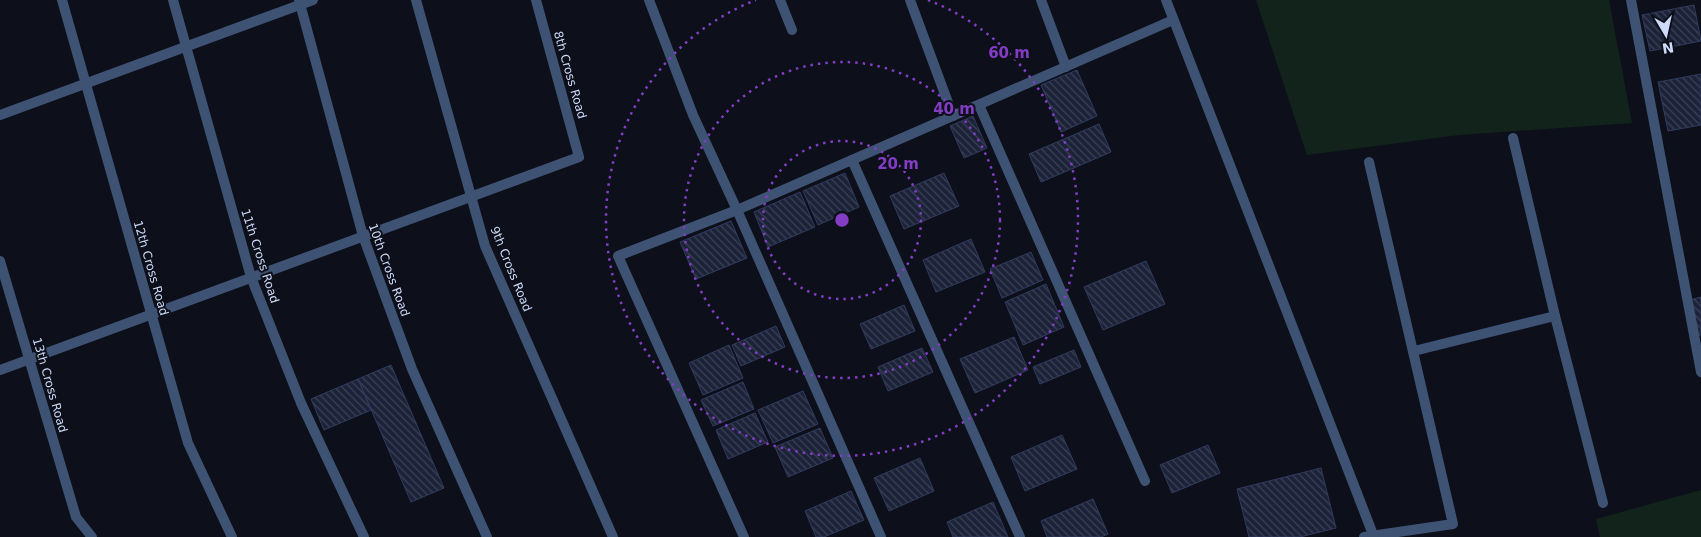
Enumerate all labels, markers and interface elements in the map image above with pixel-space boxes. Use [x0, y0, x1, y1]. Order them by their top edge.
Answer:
north arrow [1641, 10, 1691, 60]
street label: 8th Cross Road [551, 30, 589, 120]
text: N [1661, 39, 1675, 57]
text: 60 m [988, 44, 1030, 62]
text: 40 m [933, 100, 975, 118]
text: 20 m [877, 155, 919, 173]
street label: 11th Cross Road [238, 207, 282, 305]
centre of rings [833, 211, 851, 229]
street label: 12th Cross Road [131, 219, 171, 317]
street label: 10th Cross Road [366, 221, 412, 319]
street label: 9th Cross Road [488, 224, 534, 314]
street label: 13th Cross Road [30, 336, 70, 434]

